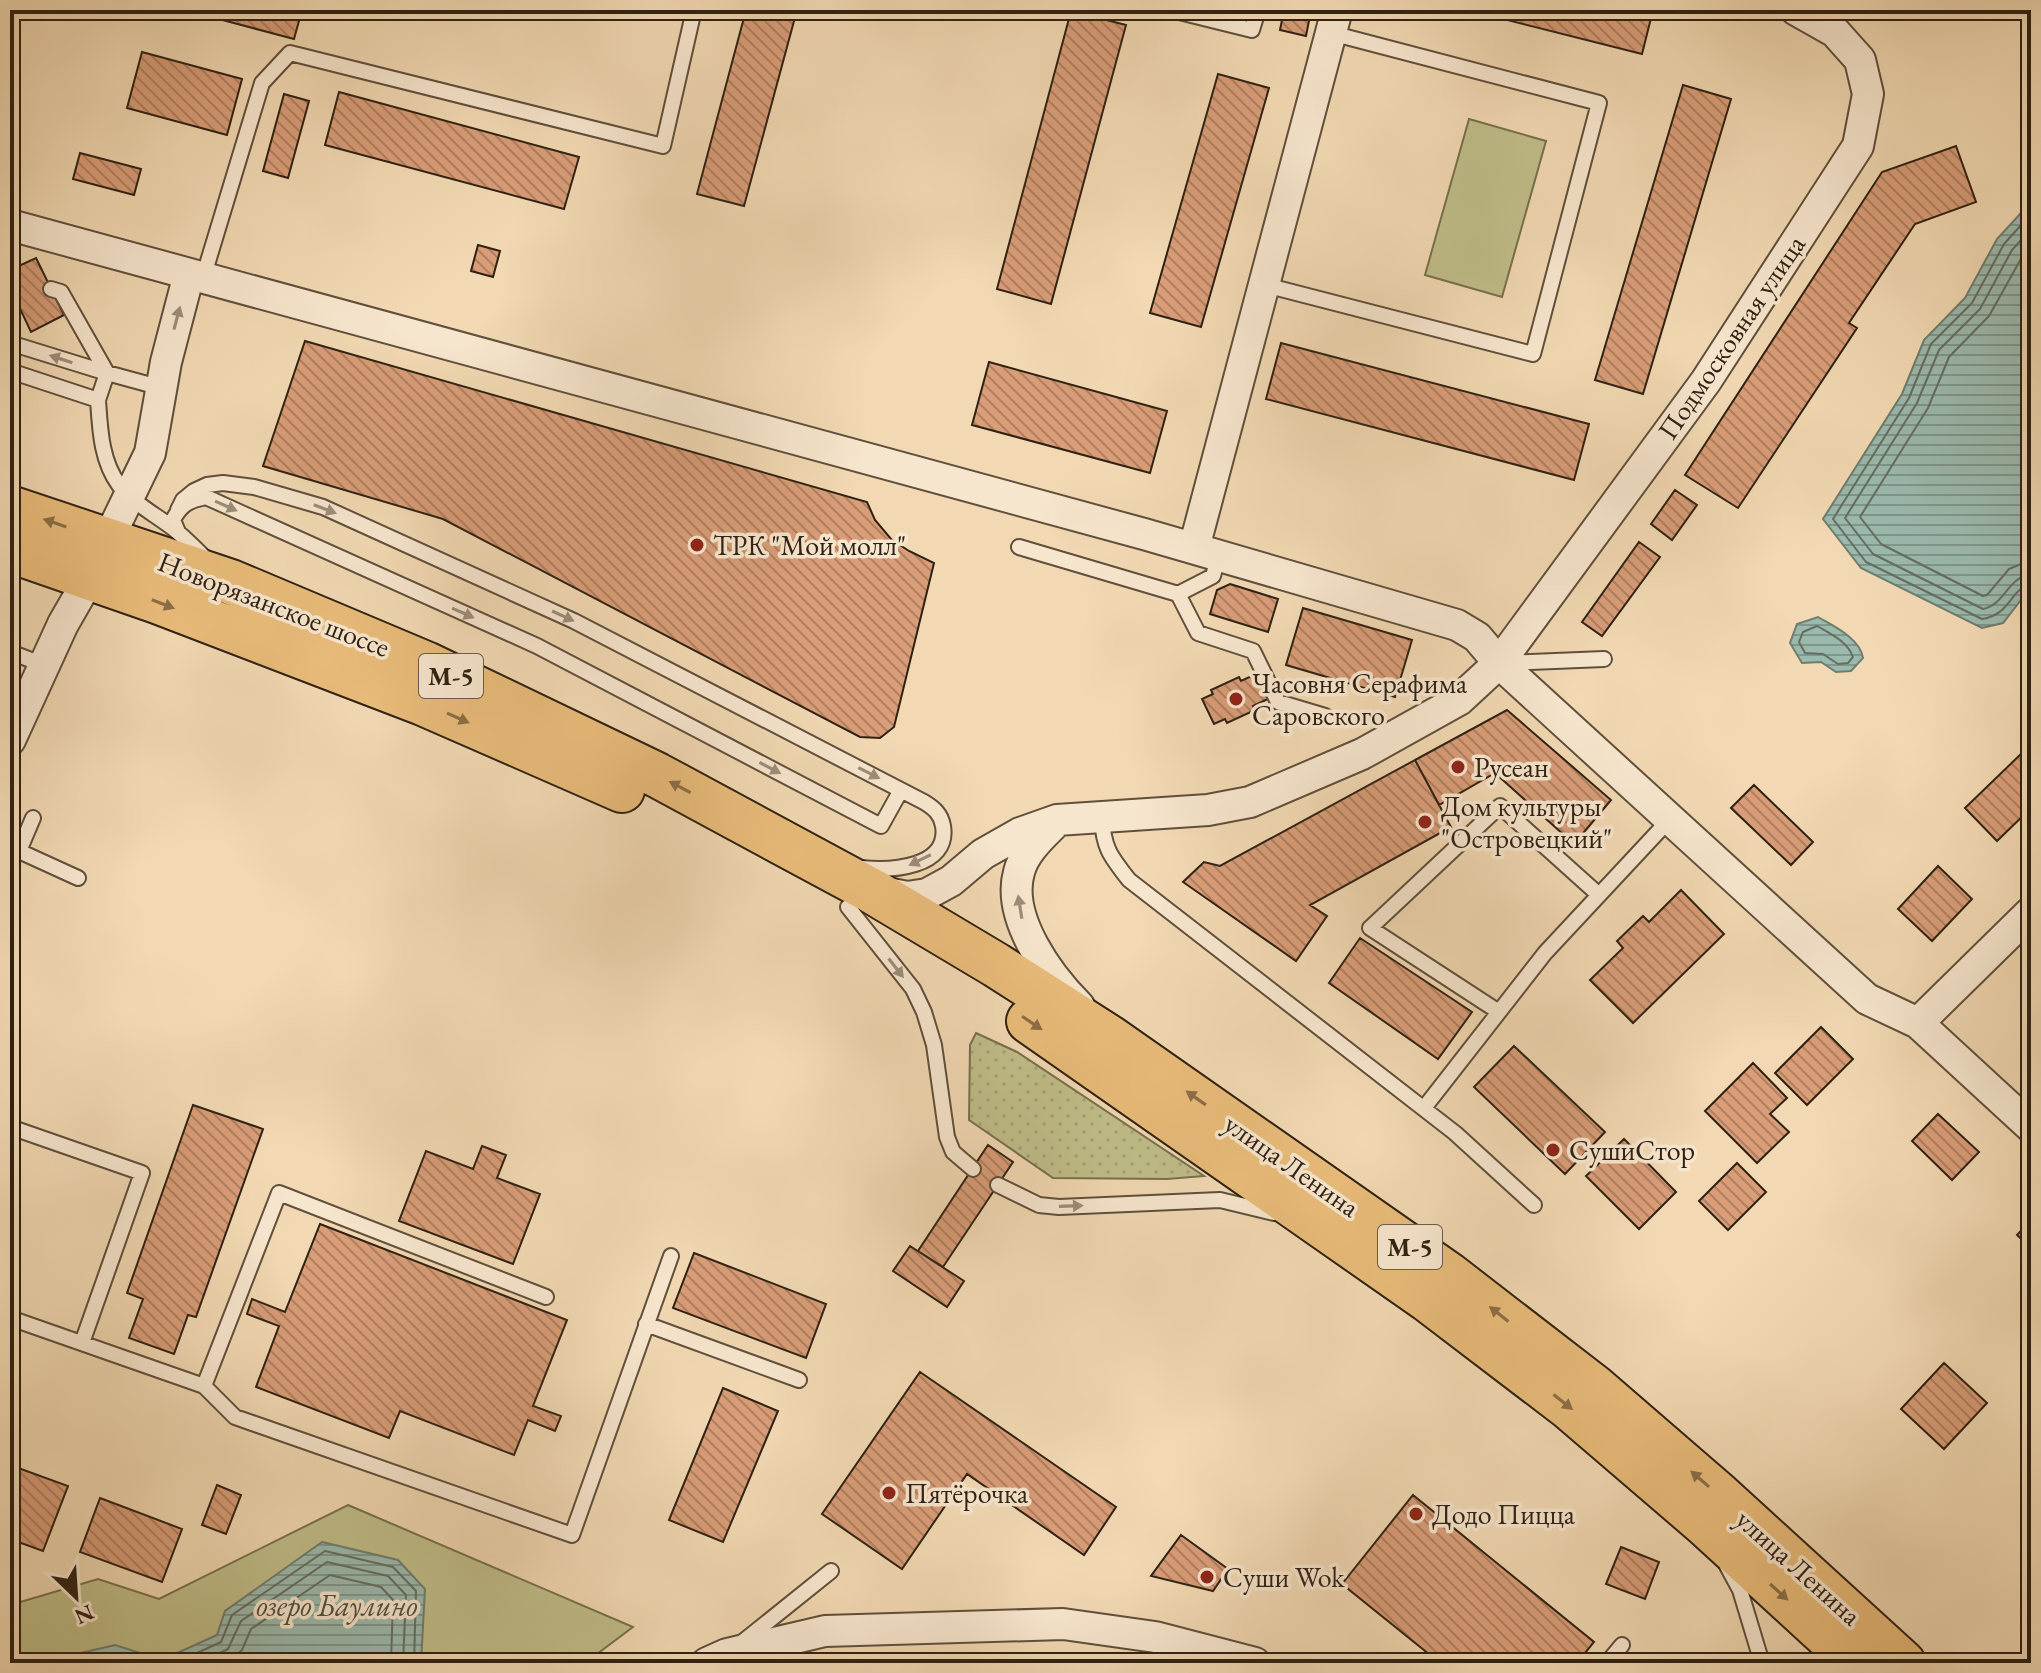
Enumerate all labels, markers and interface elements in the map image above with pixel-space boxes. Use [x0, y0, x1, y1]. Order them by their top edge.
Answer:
street label: Подмосковная улица [1649, 227, 1813, 446]
one-way arrow [172, 306, 184, 331]
one-way arrow [48, 352, 72, 364]
one-way arrow [215, 499, 238, 512]
one-way arrow [313, 503, 337, 516]
one-way arrow [42, 517, 66, 529]
place label: ТРК "Мой молл" [713, 527, 906, 563]
marker: ТРК "Мой молл" [688, 536, 706, 554]
street label: Новорязанское шоссе [153, 543, 395, 665]
one-way arrow [151, 598, 175, 611]
one-way arrow [451, 606, 475, 619]
one-way arrow [551, 609, 574, 623]
road number: М-5 [419, 654, 483, 698]
place label: Часовня Серафима Саровского [1252, 665, 1468, 733]
marker: Часовня Серафима Саровского [1227, 690, 1245, 708]
one-way arrow [446, 711, 470, 725]
place label: Русеан [1474, 749, 1549, 785]
marker: Русеан [1449, 758, 1467, 776]
one-way arrow [759, 761, 782, 774]
one-way arrow [857, 766, 880, 780]
one-way arrow [669, 781, 692, 794]
place label: Дом культуры "Островецкий" [1441, 788, 1612, 856]
marker: Дом культуры "Островецкий" [1416, 813, 1434, 831]
one-way arrow [909, 853, 932, 867]
one-way arrow [1013, 894, 1026, 919]
one-way arrow [888, 958, 904, 978]
one-way arrow [1022, 1015, 1043, 1030]
one-way arrow [1186, 1091, 1207, 1106]
street label: улица Ленина [1217, 1105, 1367, 1225]
place label: СушиСтор [1569, 1132, 1695, 1168]
marker: СушиСтор [1544, 1141, 1562, 1159]
one-way arrow [1059, 1200, 1084, 1213]
road number: М-5 [1378, 1225, 1442, 1269]
one-way arrow [1489, 1306, 1510, 1322]
one-way arrow [1553, 1394, 1573, 1410]
one-way arrow [1691, 1471, 1711, 1488]
place label: Пятёрочка [905, 1475, 1029, 1511]
marker: Пятёрочка [880, 1484, 898, 1502]
place label: Додо Пицца [1432, 1496, 1576, 1532]
street label: улица Ленина [1729, 1501, 1870, 1633]
marker: Додо Пицца [1407, 1505, 1425, 1523]
north arrow [36, 1557, 116, 1637]
place label: Суши Wok [1223, 1559, 1345, 1595]
marker: Суши Wok [1198, 1568, 1216, 1586]
one-way arrow [1770, 1582, 1789, 1600]
water label: озеро Баулино [256, 1586, 418, 1625]
text: N [70, 1598, 98, 1632]

